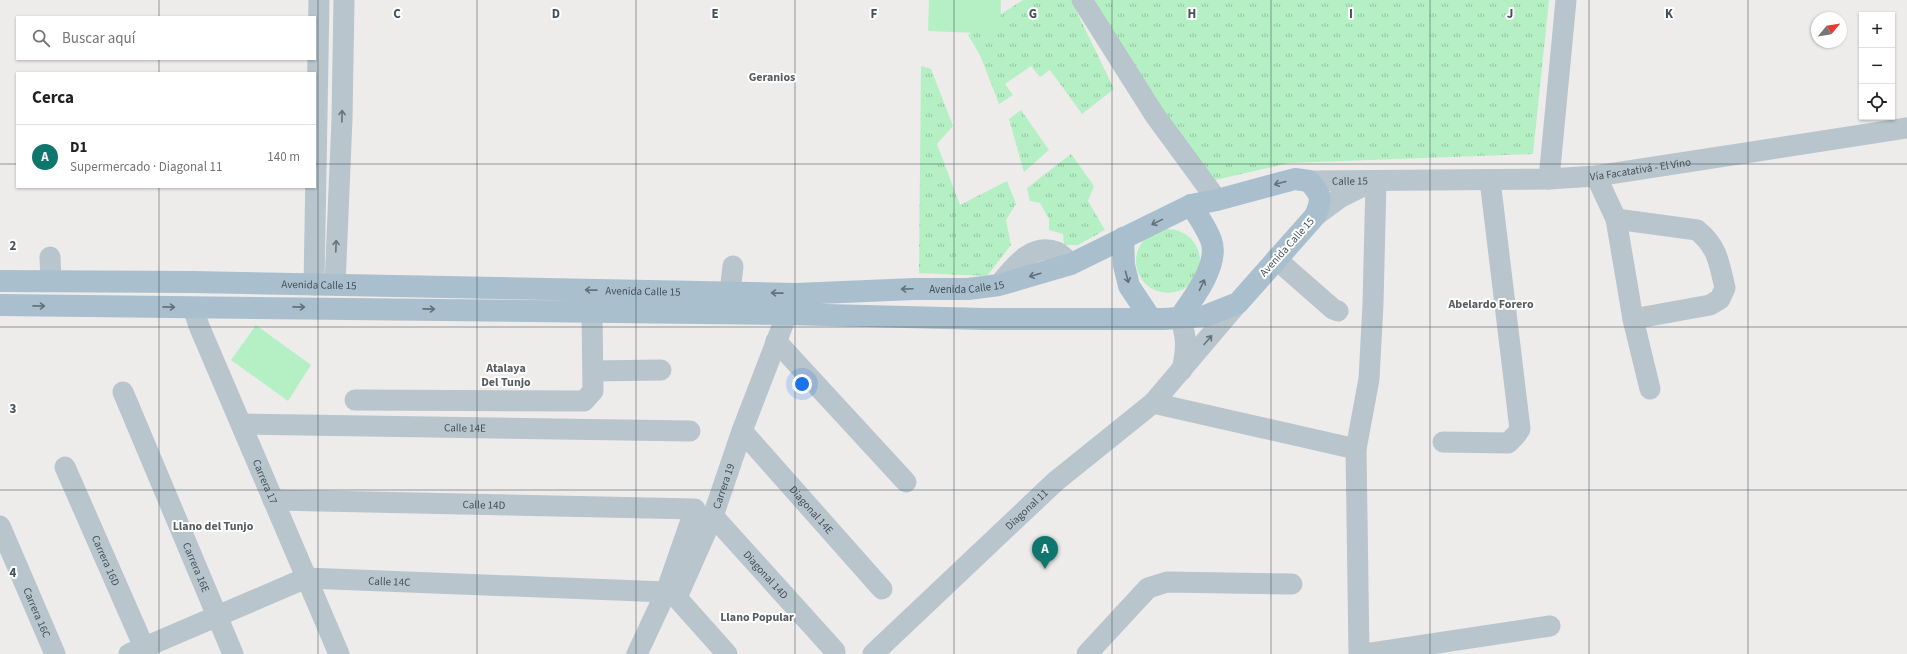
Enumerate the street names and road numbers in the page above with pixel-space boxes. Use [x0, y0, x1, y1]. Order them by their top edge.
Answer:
street label: Vía Facatativá - El Vino [1589, 154, 1692, 184]
street label: Calle 15 [1332, 173, 1368, 188]
street label: Avenida Calle 15 [1256, 214, 1318, 280]
street label: Avenida Calle 15 [281, 276, 357, 293]
street label: Avenida Calle 15 [929, 276, 1006, 297]
street label: Avenida Calle 15 [605, 283, 681, 299]
street label: Calle 14E [444, 420, 486, 435]
street label: Carrera 17 [249, 457, 281, 506]
street label: Carrera 19 [709, 461, 738, 511]
street label: Diagonal 14E [786, 482, 837, 537]
street label: Diagonal 11 [1002, 485, 1051, 533]
street label: Calle 14D [462, 497, 506, 512]
street label: Carrera 16D [88, 533, 124, 588]
street label: Carrera 16E [179, 540, 214, 595]
street label: Diagonal 14D [740, 547, 792, 602]
street label: Calle 14C [368, 573, 411, 590]
street label: Carrera 16C [20, 585, 55, 640]

